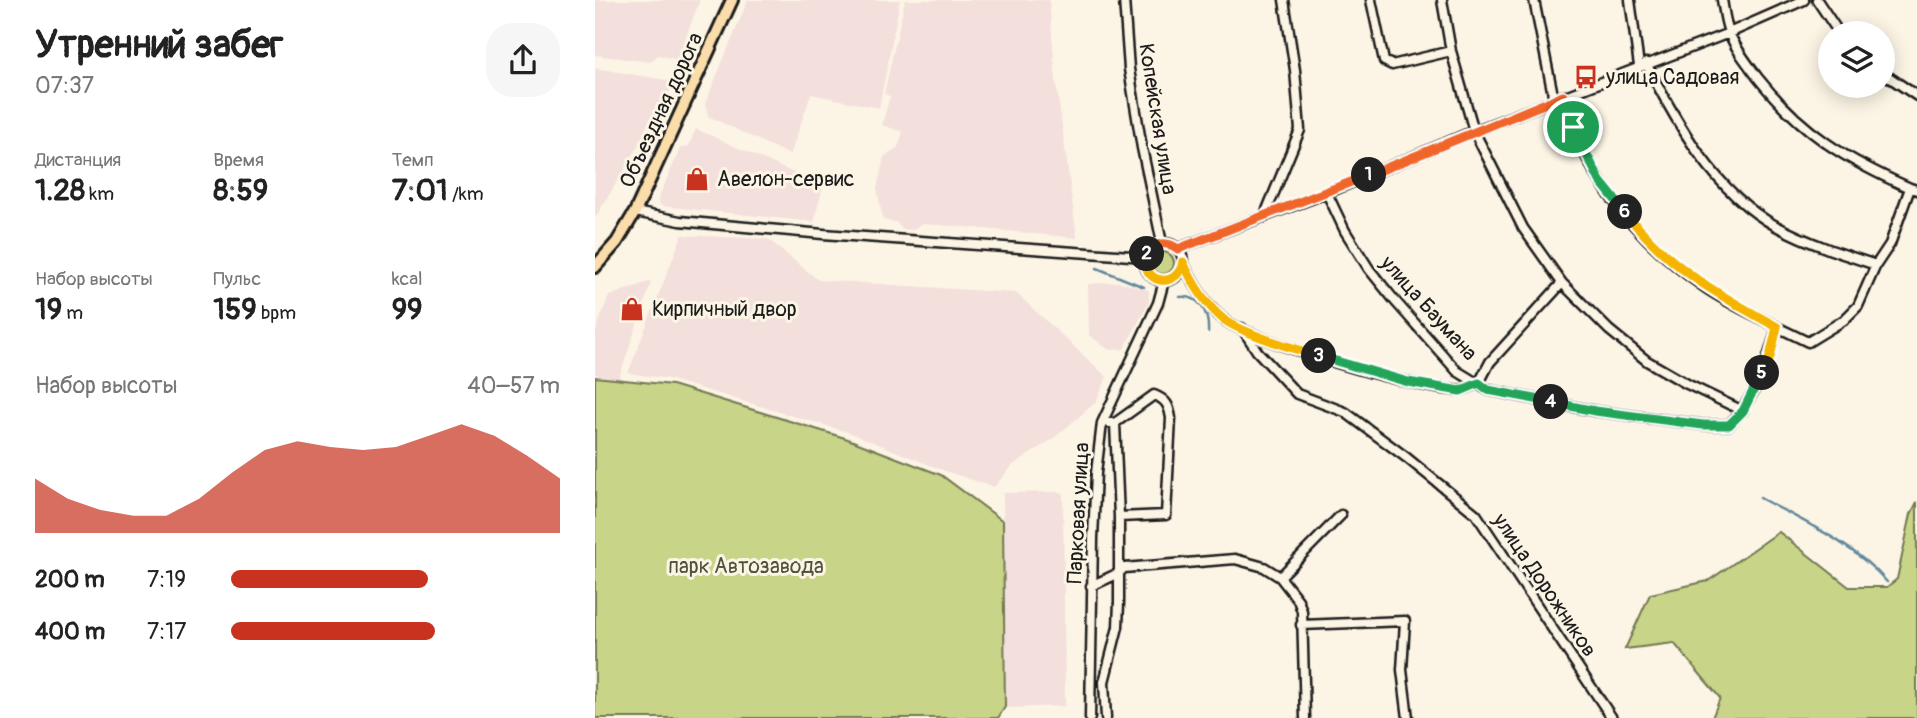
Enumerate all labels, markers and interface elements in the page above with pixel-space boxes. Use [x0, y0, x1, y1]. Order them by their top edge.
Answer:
text: Утренний забег [35, 21, 283, 69]
map controls [1818, 21, 1895, 98]
button: layers [1818, 21, 1895, 98]
button: share [486, 23, 560, 97]
street label: Объездная дорога [614, 28, 709, 192]
street label: Копейская улица [1132, 42, 1183, 196]
bus stop icon: улица Садовая [1572, 63, 1600, 91]
place label: улица Садовая [1605, 64, 1739, 91]
text: 07:37 [35, 71, 94, 100]
pin [1543, 97, 1603, 157]
icon: arrive [1554, 108, 1592, 146]
text: Дистанция [35, 148, 121, 172]
text: Время [213, 148, 264, 172]
text: Темп [392, 148, 434, 172]
pin: 1 [1351, 158, 1387, 192]
text: 1 [1365, 162, 1372, 186]
shop icon: Авелон-сервис [683, 165, 711, 193]
place label: Авелон-сервис [717, 166, 854, 193]
text: 1.28 [35, 172, 85, 209]
text: 8:59 [213, 172, 268, 209]
text: 7:01 [392, 172, 448, 209]
text: km [85, 182, 114, 206]
text: /km [448, 182, 484, 206]
pin: 6 [1607, 194, 1643, 230]
text: 6 [1619, 199, 1630, 223]
pin: 2 [1129, 236, 1165, 272]
text: 2 [1141, 241, 1152, 265]
street label: улица Баумана [1374, 249, 1483, 366]
text: Набор высоты [35, 267, 153, 291]
text: Пульс [213, 267, 261, 291]
text: kcal [392, 267, 423, 291]
text: 19 [35, 291, 62, 328]
text: 159 [213, 291, 257, 328]
text: 99 [392, 291, 423, 328]
shop icon: Кирпичный двор [618, 295, 646, 323]
place label: Кирпичный двор [652, 296, 797, 323]
text: m [62, 301, 83, 325]
text: bpm [257, 301, 296, 325]
pin: 3 [1301, 338, 1337, 374]
text: 3 [1313, 343, 1324, 367]
pin: 5 [1745, 356, 1779, 390]
text: 5 [1756, 360, 1767, 384]
text: Набор высоты [35, 371, 177, 400]
text: 40–57 m [467, 371, 560, 400]
pin: 4 [1534, 384, 1569, 420]
text: 4 [1545, 389, 1556, 413]
street label: Парковая улица [1061, 442, 1096, 584]
street label: улица Дорожников [1486, 507, 1603, 662]
park label: парк Автозавода [668, 553, 824, 580]
text: 200 m [35, 565, 105, 594]
text: 7:19 [147, 565, 186, 594]
text: 400 m [35, 617, 105, 646]
text: 7:17 [147, 617, 186, 646]

